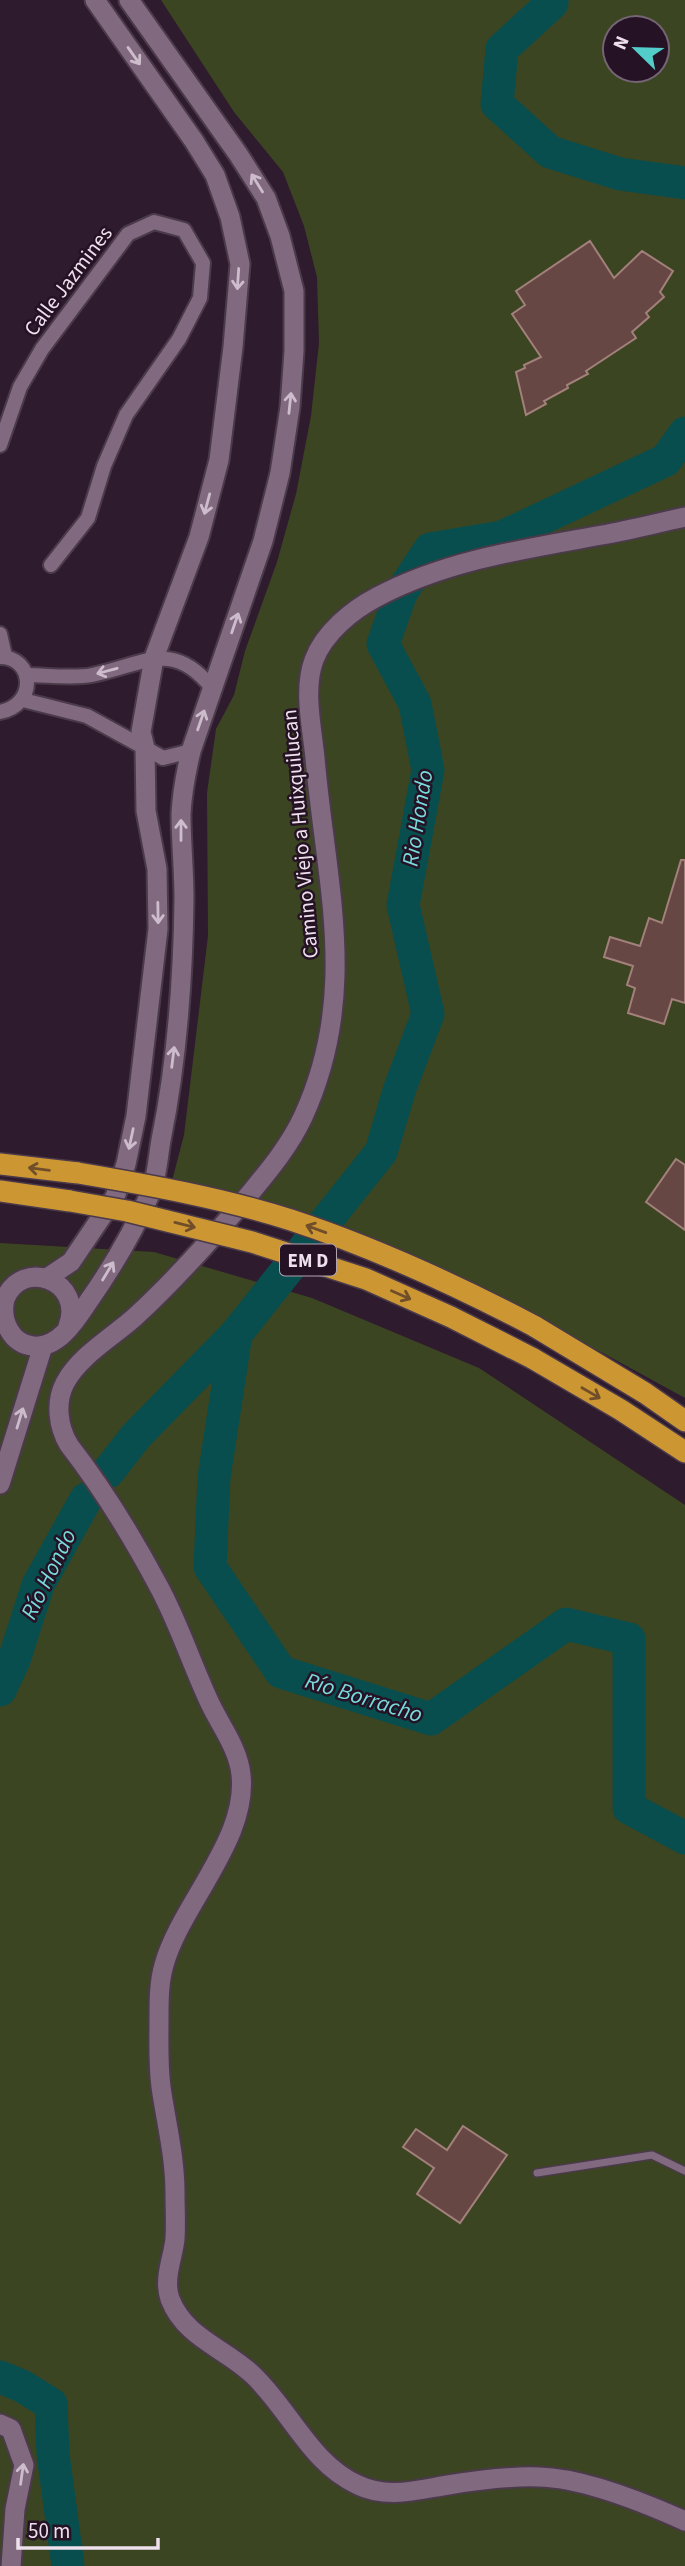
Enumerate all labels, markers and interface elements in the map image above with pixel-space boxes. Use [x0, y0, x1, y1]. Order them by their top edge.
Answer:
north arrow [601, 14, 671, 84]
text: N [607, 32, 637, 54]
one-way arrow [127, 46, 141, 65]
one-way arrow [249, 173, 263, 193]
street label: Calle Jazmines [17, 220, 119, 342]
one-way arrow [232, 267, 245, 290]
one-way arrow [283, 392, 296, 415]
one-way arrow [200, 493, 213, 515]
one-way arrow [230, 613, 242, 635]
one-way arrow [97, 665, 119, 678]
street label: Camino Viejo a Huixquilucan [274, 708, 326, 960]
one-way arrow [196, 709, 209, 731]
water label: Rio Hondo [394, 768, 441, 869]
one-way arrow [175, 818, 188, 841]
one-way arrow [151, 901, 164, 924]
one-way arrow [167, 1046, 180, 1069]
one-way arrow [124, 1127, 138, 1150]
one-way arrow [28, 1162, 51, 1175]
one-way arrow [173, 1219, 196, 1232]
one-way arrow [305, 1222, 327, 1234]
road number: EM D [280, 1244, 336, 1276]
one-way arrow [101, 1262, 115, 1282]
one-way arrow [390, 1289, 412, 1302]
one-way arrow [580, 1386, 600, 1400]
one-way arrow [15, 1408, 28, 1430]
water label: Río Hondo [12, 1523, 85, 1625]
water label: Río Borracho [301, 1664, 427, 1731]
one-way arrow [15, 2463, 28, 2486]
scale bar [18, 2506, 158, 2550]
text: 50 m [28, 2516, 70, 2546]

